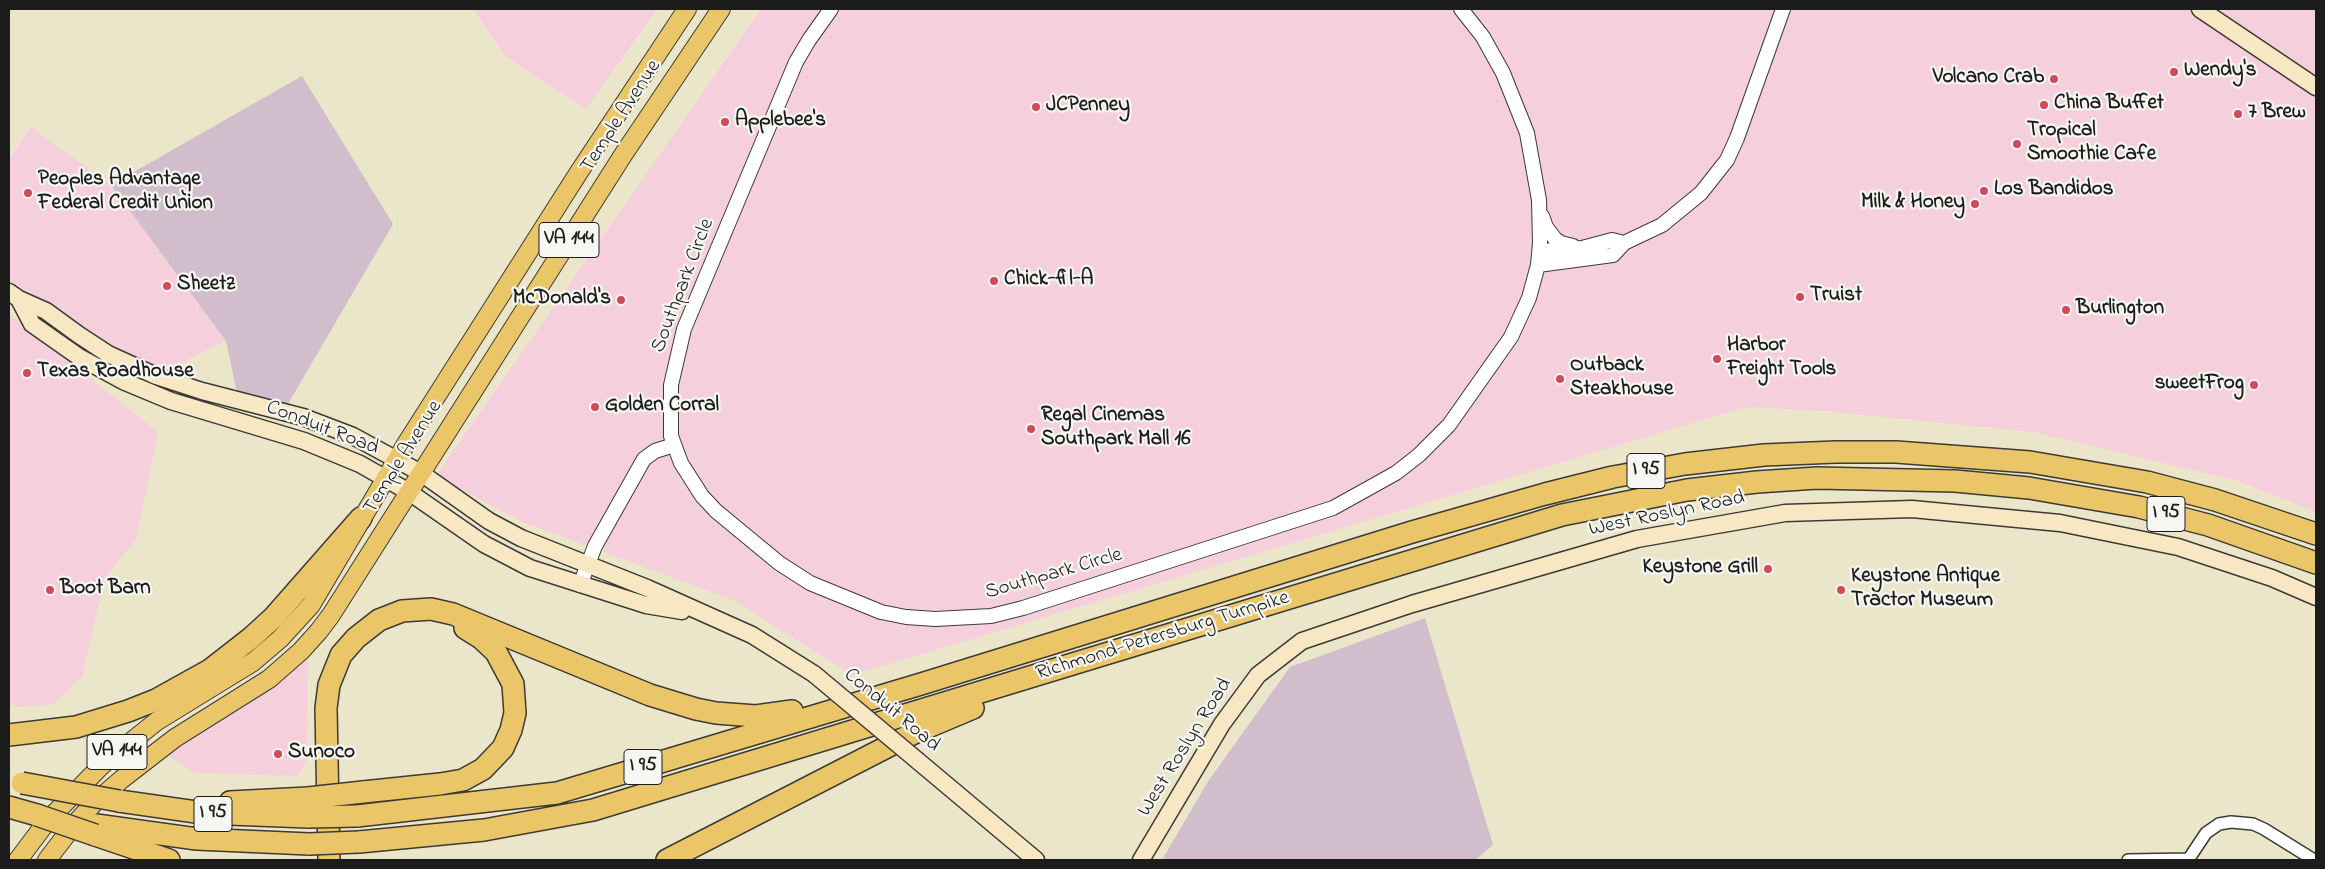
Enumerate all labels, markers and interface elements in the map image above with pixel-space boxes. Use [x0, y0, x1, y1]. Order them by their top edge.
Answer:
street label: Temple Avenue [576, 56, 668, 178]
place label: Wendy's [2184, 59, 2256, 85]
place label: Volcano Crab [1933, 66, 2044, 92]
marker: Wendy's [2168, 66, 2180, 78]
marker: Volcano Crab [2048, 73, 2060, 85]
place label: China Buffet [2054, 92, 2164, 118]
place label: JCPenney [1046, 94, 1130, 120]
marker: China Buffet [2038, 99, 2050, 111]
marker: JCPenney [1030, 101, 1042, 113]
place label: 7 Brew [2248, 101, 2306, 127]
marker: 7 Brew [2232, 108, 2244, 120]
place label: Applebee's [735, 109, 826, 135]
marker: Applebee's [719, 116, 731, 128]
place label: Tropical Smoothie Cafe [2027, 119, 2156, 169]
marker: Tropical Smoothie Cafe [2011, 138, 2023, 150]
place label: Peoples Advantage Federal Credit Union [38, 168, 213, 218]
place label: Los Bandidos [1994, 178, 2113, 204]
marker: Los Bandidos [1978, 185, 1990, 197]
marker: Peoples Advantage Federal Credit Union [22, 187, 34, 199]
place label: Milk & Honey [1861, 191, 1965, 217]
marker: Milk & Honey [1969, 198, 1981, 210]
street label: Southpark Circle [647, 216, 721, 356]
road number: VA 144 [539, 222, 599, 258]
place label: Chick-fil-A [1004, 268, 1094, 294]
place label: Sheetz [177, 273, 235, 299]
marker: Chick-fil-A [988, 275, 1000, 287]
marker: Sheetz [161, 280, 173, 292]
place label: Truist [1810, 284, 1862, 310]
place label: McDonald's [513, 287, 611, 313]
marker: Truist [1794, 291, 1806, 303]
marker: McDonald's [615, 294, 627, 306]
place label: Burlington [2076, 297, 2164, 323]
marker: Burlington [2060, 304, 2072, 316]
place label: Harbor Freight Tools [1727, 334, 1836, 384]
marker: Harbor Freight Tools [1711, 353, 1723, 365]
place label: Outback Steakhouse [1570, 354, 1673, 404]
place label: Texas Roadhouse [37, 360, 194, 386]
marker: Texas Roadhouse [21, 367, 33, 379]
place label: sweetFrog [2155, 372, 2244, 398]
marker: Outback Steakhouse [1554, 373, 1566, 385]
marker: sweetFrog [2248, 379, 2260, 391]
place label: Golden Corral [605, 394, 719, 420]
street label: Conduit Road [262, 396, 382, 462]
street label: Temple Avenue [359, 396, 449, 520]
marker: Golden Corral [589, 401, 601, 413]
place label: Regal Cinemas Southpark Mall 16 [1041, 404, 1190, 454]
marker: Regal Cinemas Southpark Mall 16 [1025, 423, 1037, 435]
road number: I 95 [1627, 454, 1665, 488]
street label: West Roslyn Road [1587, 486, 1747, 544]
road number: I 95 [2147, 496, 2185, 532]
street label: Southpark Circle [983, 543, 1125, 607]
place label: Keystone Grill [1643, 556, 1758, 582]
marker: Keystone Grill [1762, 563, 1774, 575]
place label: Keystone Antique Tractor Museum [1851, 565, 2000, 615]
place label: Boot Barn [60, 577, 151, 603]
marker: Boot Barn [44, 584, 56, 596]
marker: Keystone Antique Tractor Museum [1835, 584, 1847, 596]
street label: Richmond-Petersburg Turnpike [1033, 586, 1293, 688]
street label: Conduit Road [838, 663, 944, 759]
street label: West Roslyn Road [1133, 674, 1239, 822]
road number: VA 144 [87, 734, 147, 770]
place label: Sunoco [288, 741, 355, 767]
marker: Sunoco [272, 748, 284, 760]
road number: I 95 [624, 750, 662, 784]
road number: I 95 [194, 796, 232, 832]

